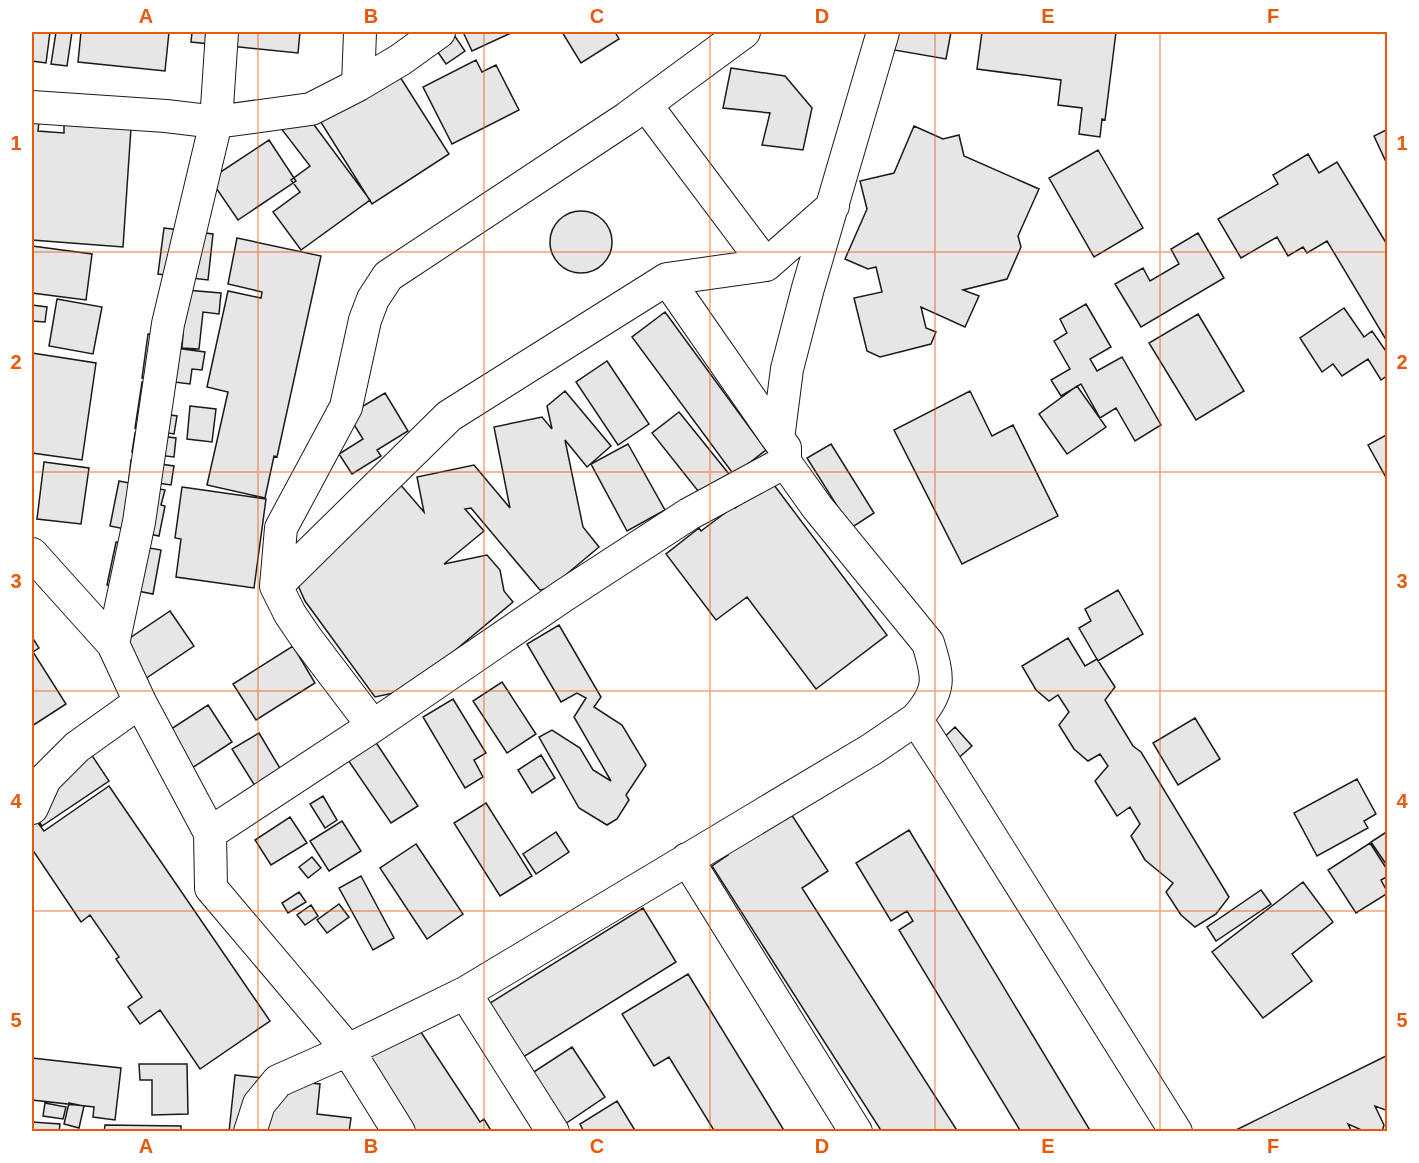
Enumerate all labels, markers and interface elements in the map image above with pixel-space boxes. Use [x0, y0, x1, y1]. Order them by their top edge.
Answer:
text: A [139, 5, 153, 27]
text: B [364, 5, 378, 27]
text: C [590, 5, 604, 27]
text: D [815, 5, 829, 27]
text: E [1041, 5, 1055, 27]
text: F [1267, 5, 1279, 27]
text: 1 [10, 132, 22, 154]
text: 1 [1396, 132, 1408, 154]
text: 2 [10, 351, 22, 373]
text: 2 [1396, 351, 1408, 373]
text: 3 [10, 570, 22, 592]
text: 3 [1396, 570, 1408, 592]
text: 4 [10, 790, 22, 812]
text: 4 [1396, 790, 1408, 812]
text: 5 [10, 1009, 22, 1031]
text: 5 [1396, 1009, 1408, 1031]
text: A [139, 1135, 153, 1157]
text: B [364, 1135, 378, 1157]
text: C [590, 1135, 604, 1157]
text: D [815, 1135, 829, 1157]
text: E [1041, 1135, 1055, 1157]
text: F [1267, 1135, 1279, 1157]

